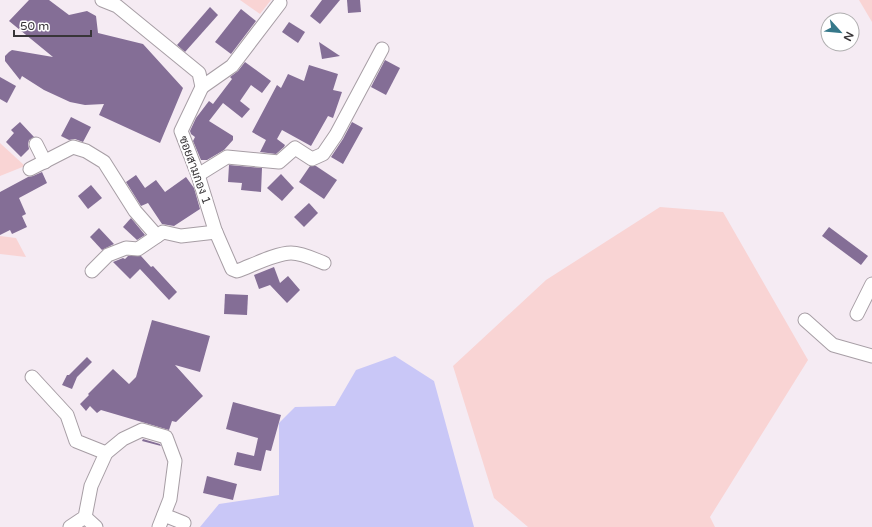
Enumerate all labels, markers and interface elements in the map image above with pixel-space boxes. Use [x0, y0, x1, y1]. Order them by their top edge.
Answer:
scale bar [14, 12, 91, 38]
north arrow [820, 12, 860, 52]
text: 50 m [20, 19, 49, 33]
text: N [841, 29, 856, 43]
street label: ซอยสามกอง 1 [176, 134, 214, 206]

